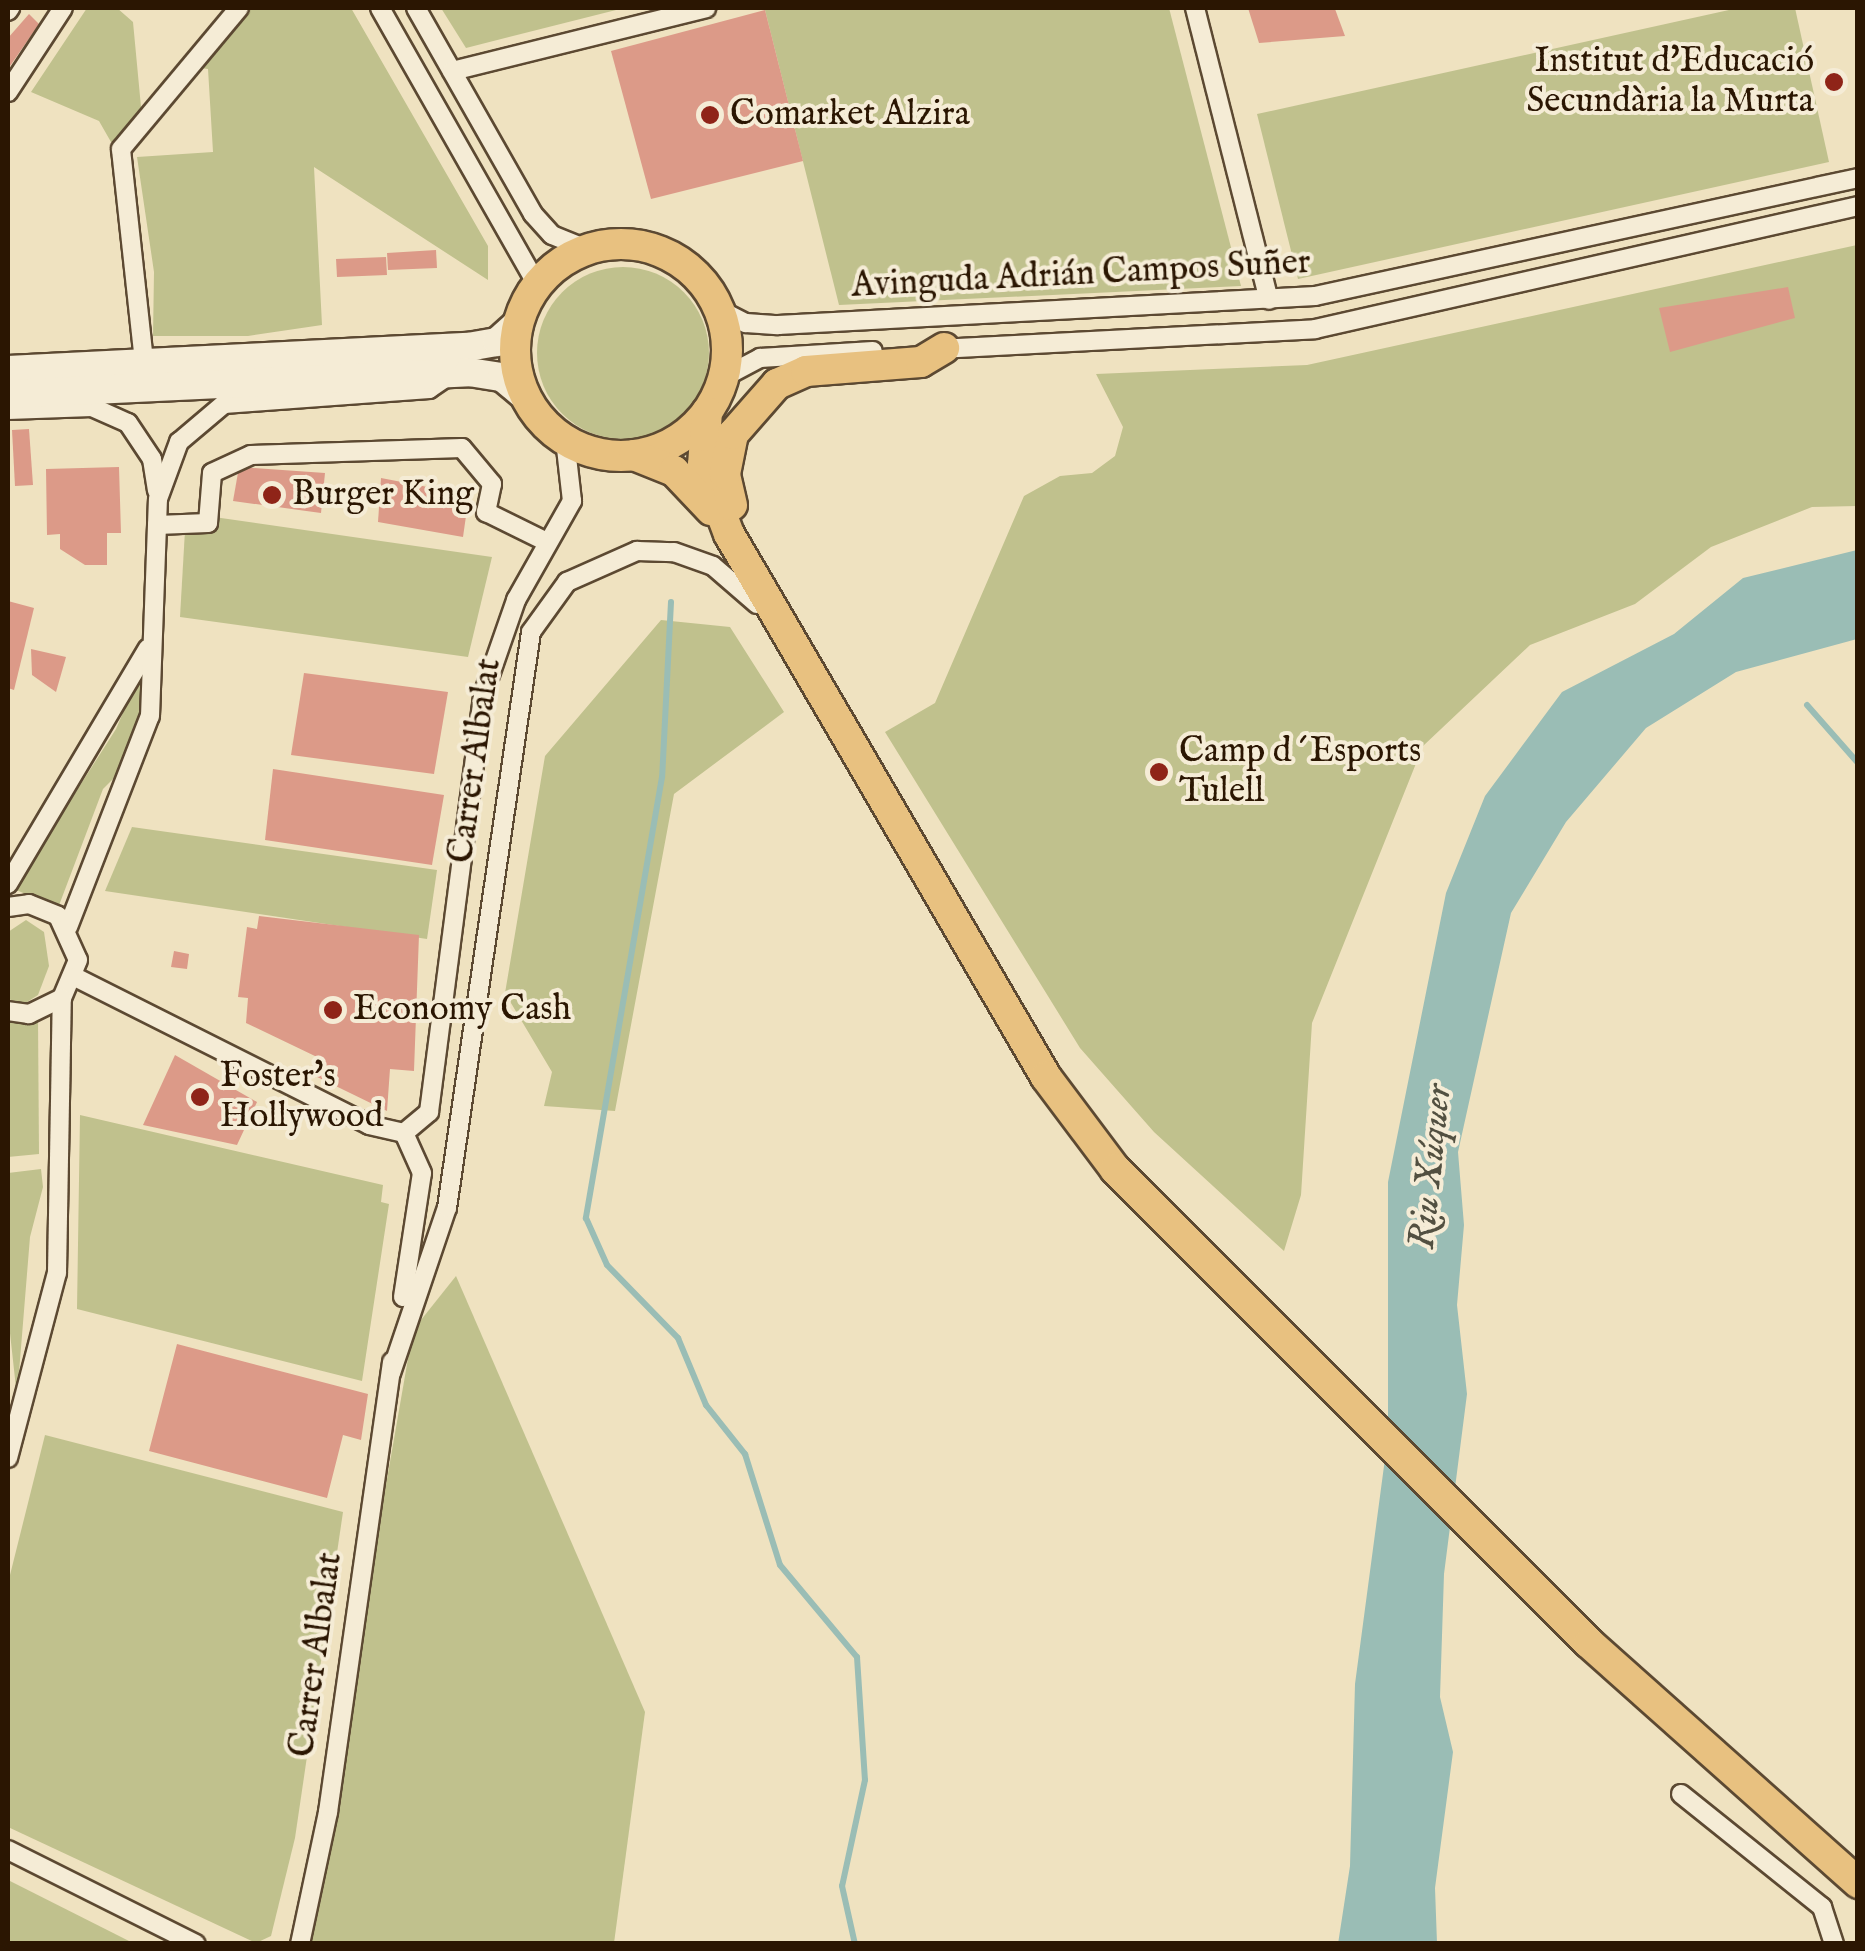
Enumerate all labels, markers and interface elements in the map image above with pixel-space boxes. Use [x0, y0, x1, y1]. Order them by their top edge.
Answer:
place label: Institut d'Educació Secundària la Murta [1526, 41, 1814, 123]
marker: Institut d'Educació Secundària la Murta [1823, 71, 1845, 93]
place label: Comarket Alzira [730, 94, 970, 136]
marker: Comarket Alzira [699, 104, 721, 126]
street label: Avinguda Adrián Campos Suñer [850, 242, 1312, 308]
place label: Burger King [292, 474, 474, 516]
marker: Burger King [261, 484, 283, 506]
street label: Carrer Albalat [441, 656, 511, 866]
place label: Camp d´Esports Tulell [1179, 731, 1421, 813]
marker: Camp d´Esports Tulell [1148, 761, 1170, 783]
place label: Economy Cash [353, 989, 571, 1031]
marker: Economy Cash [322, 999, 344, 1021]
place label: Foster's Hollywood [220, 1056, 383, 1138]
water label: Riu Xúquer [1401, 1082, 1463, 1252]
marker: Foster's Hollywood [189, 1086, 211, 1108]
street label: Carrer Albalat [282, 1550, 352, 1760]

